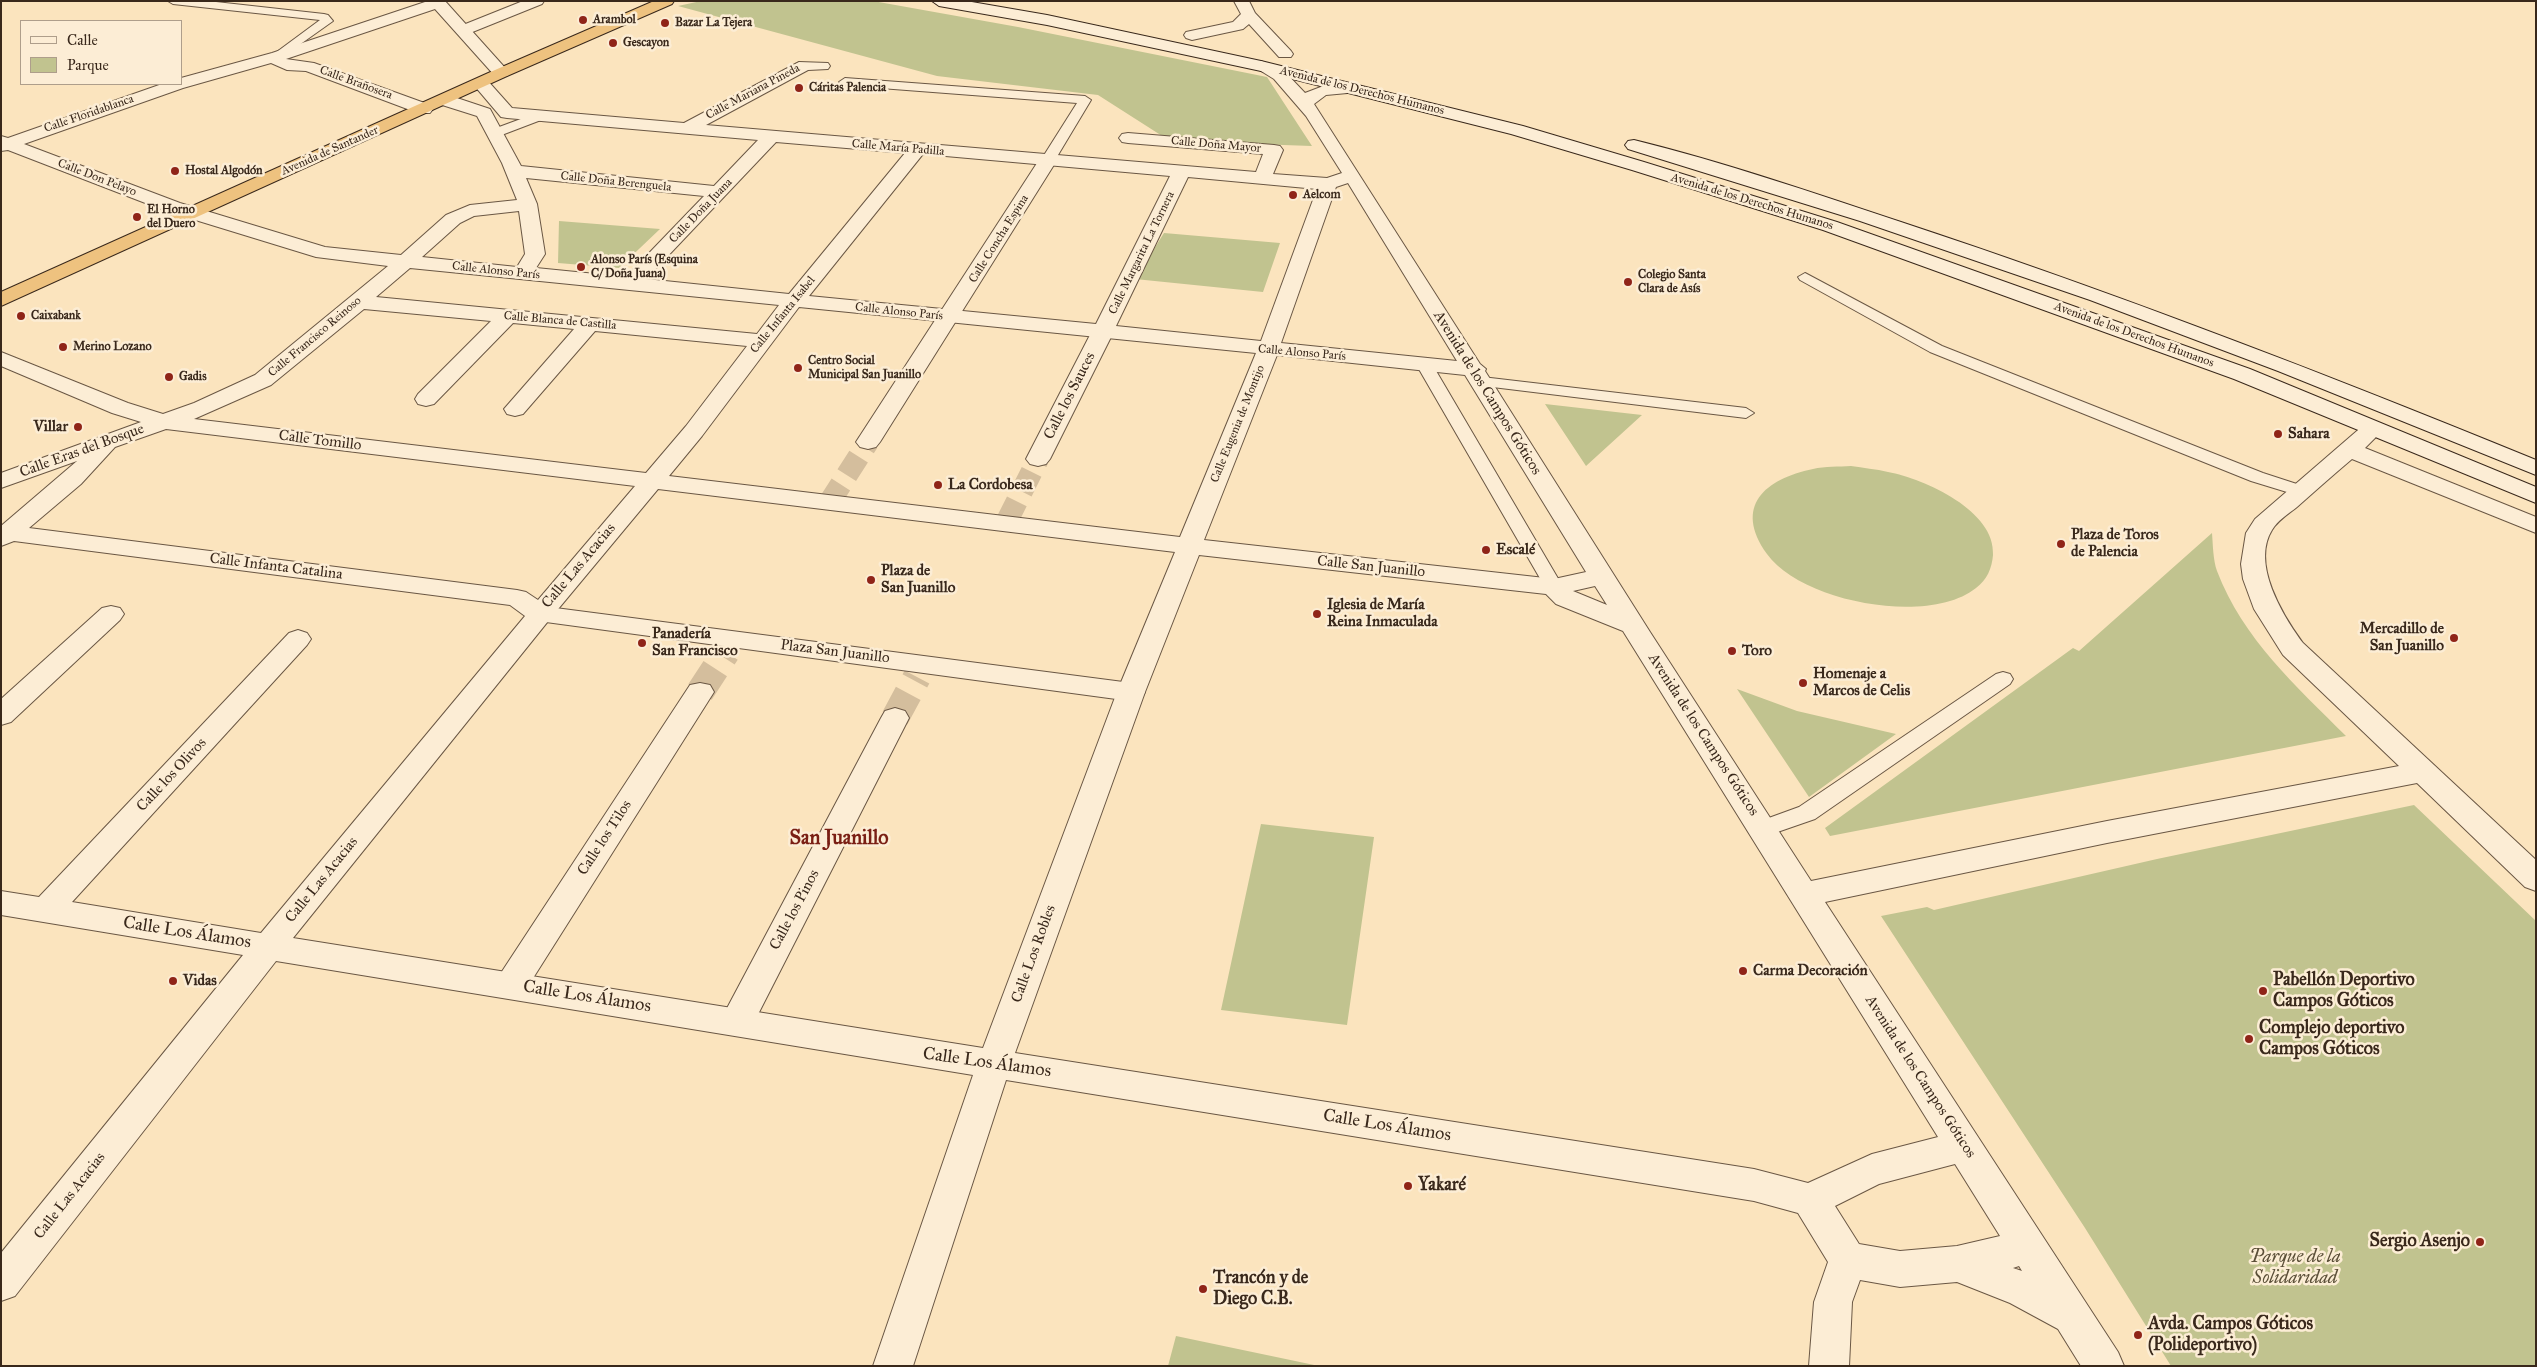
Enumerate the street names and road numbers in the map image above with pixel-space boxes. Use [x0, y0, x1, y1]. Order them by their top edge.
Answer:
street label: Calle Mariana Pineda [703, 61, 803, 123]
street label: Calle Brañosera [318, 63, 394, 103]
street label: Avenida de los Derechos Humanos [1278, 64, 1446, 118]
street label: Calle Floridablanca [42, 92, 136, 136]
street label: Avenida de Santander [279, 123, 381, 179]
street label: Calle Doña Mayor [1170, 134, 1262, 156]
street label: Calle María Padilla [851, 137, 945, 159]
street label: Calle Don Pelayo [56, 156, 138, 200]
street label: Calle Doña Berenguela [560, 169, 672, 195]
street label: Avenida de los Derechos Humanos [1669, 170, 1835, 234]
street label: Calle Doña Juana [666, 176, 736, 246]
street label: Calle Margarita La Tornera [1106, 189, 1178, 317]
street label: Calle Concha Espina [966, 192, 1032, 286]
street label: Calle Alonso París [451, 259, 541, 283]
street label: Calle Infanta Isabel [748, 274, 818, 356]
street label: Calle Francisco Reinoso [265, 294, 365, 380]
street label: Avenida de los Derechos Humanos [2052, 299, 2216, 371]
street label: Calle Alonso París [854, 300, 944, 324]
street label: Avenida de los Campos Góticos [1429, 308, 1545, 478]
street label: Calle Blanca de Castilla [503, 309, 617, 333]
street label: Calle Alonso París [1257, 342, 1347, 364]
street label: Calle los Sauces [1040, 349, 1100, 443]
street label: Calle Eugenia de Montijo [1208, 363, 1268, 485]
street label: Calle Eras del Bosque [17, 420, 147, 482]
street label: Calle Tomillo [278, 427, 362, 455]
street label: Calle Las Acacias [538, 520, 620, 612]
street label: Calle Infanta Catalina [208, 550, 344, 584]
street label: Calle San Juanillo [1316, 552, 1426, 582]
street label: Plaza San Juanillo [779, 636, 891, 668]
street label: Avenida de los Campos Góticos [1644, 650, 1762, 820]
street label: Calle los Olivos [133, 734, 211, 816]
street label: Calle los Tilos [574, 797, 636, 879]
street label: Calle Las Acacias [282, 833, 362, 927]
street label: Calle los Pinos [766, 867, 824, 953]
street label: Calle Los Robles [1008, 903, 1060, 1005]
street label: Calle Los Álamos [121, 912, 253, 954]
street label: Calle Los Álamos [521, 976, 653, 1018]
street label: Avenida de los Campos Góticos [1861, 992, 1979, 1162]
street label: Calle Los Álamos [921, 1043, 1053, 1083]
street label: Calle Los Álamos [1321, 1105, 1453, 1147]
street label: Calle Las Acacias [31, 1149, 109, 1243]

